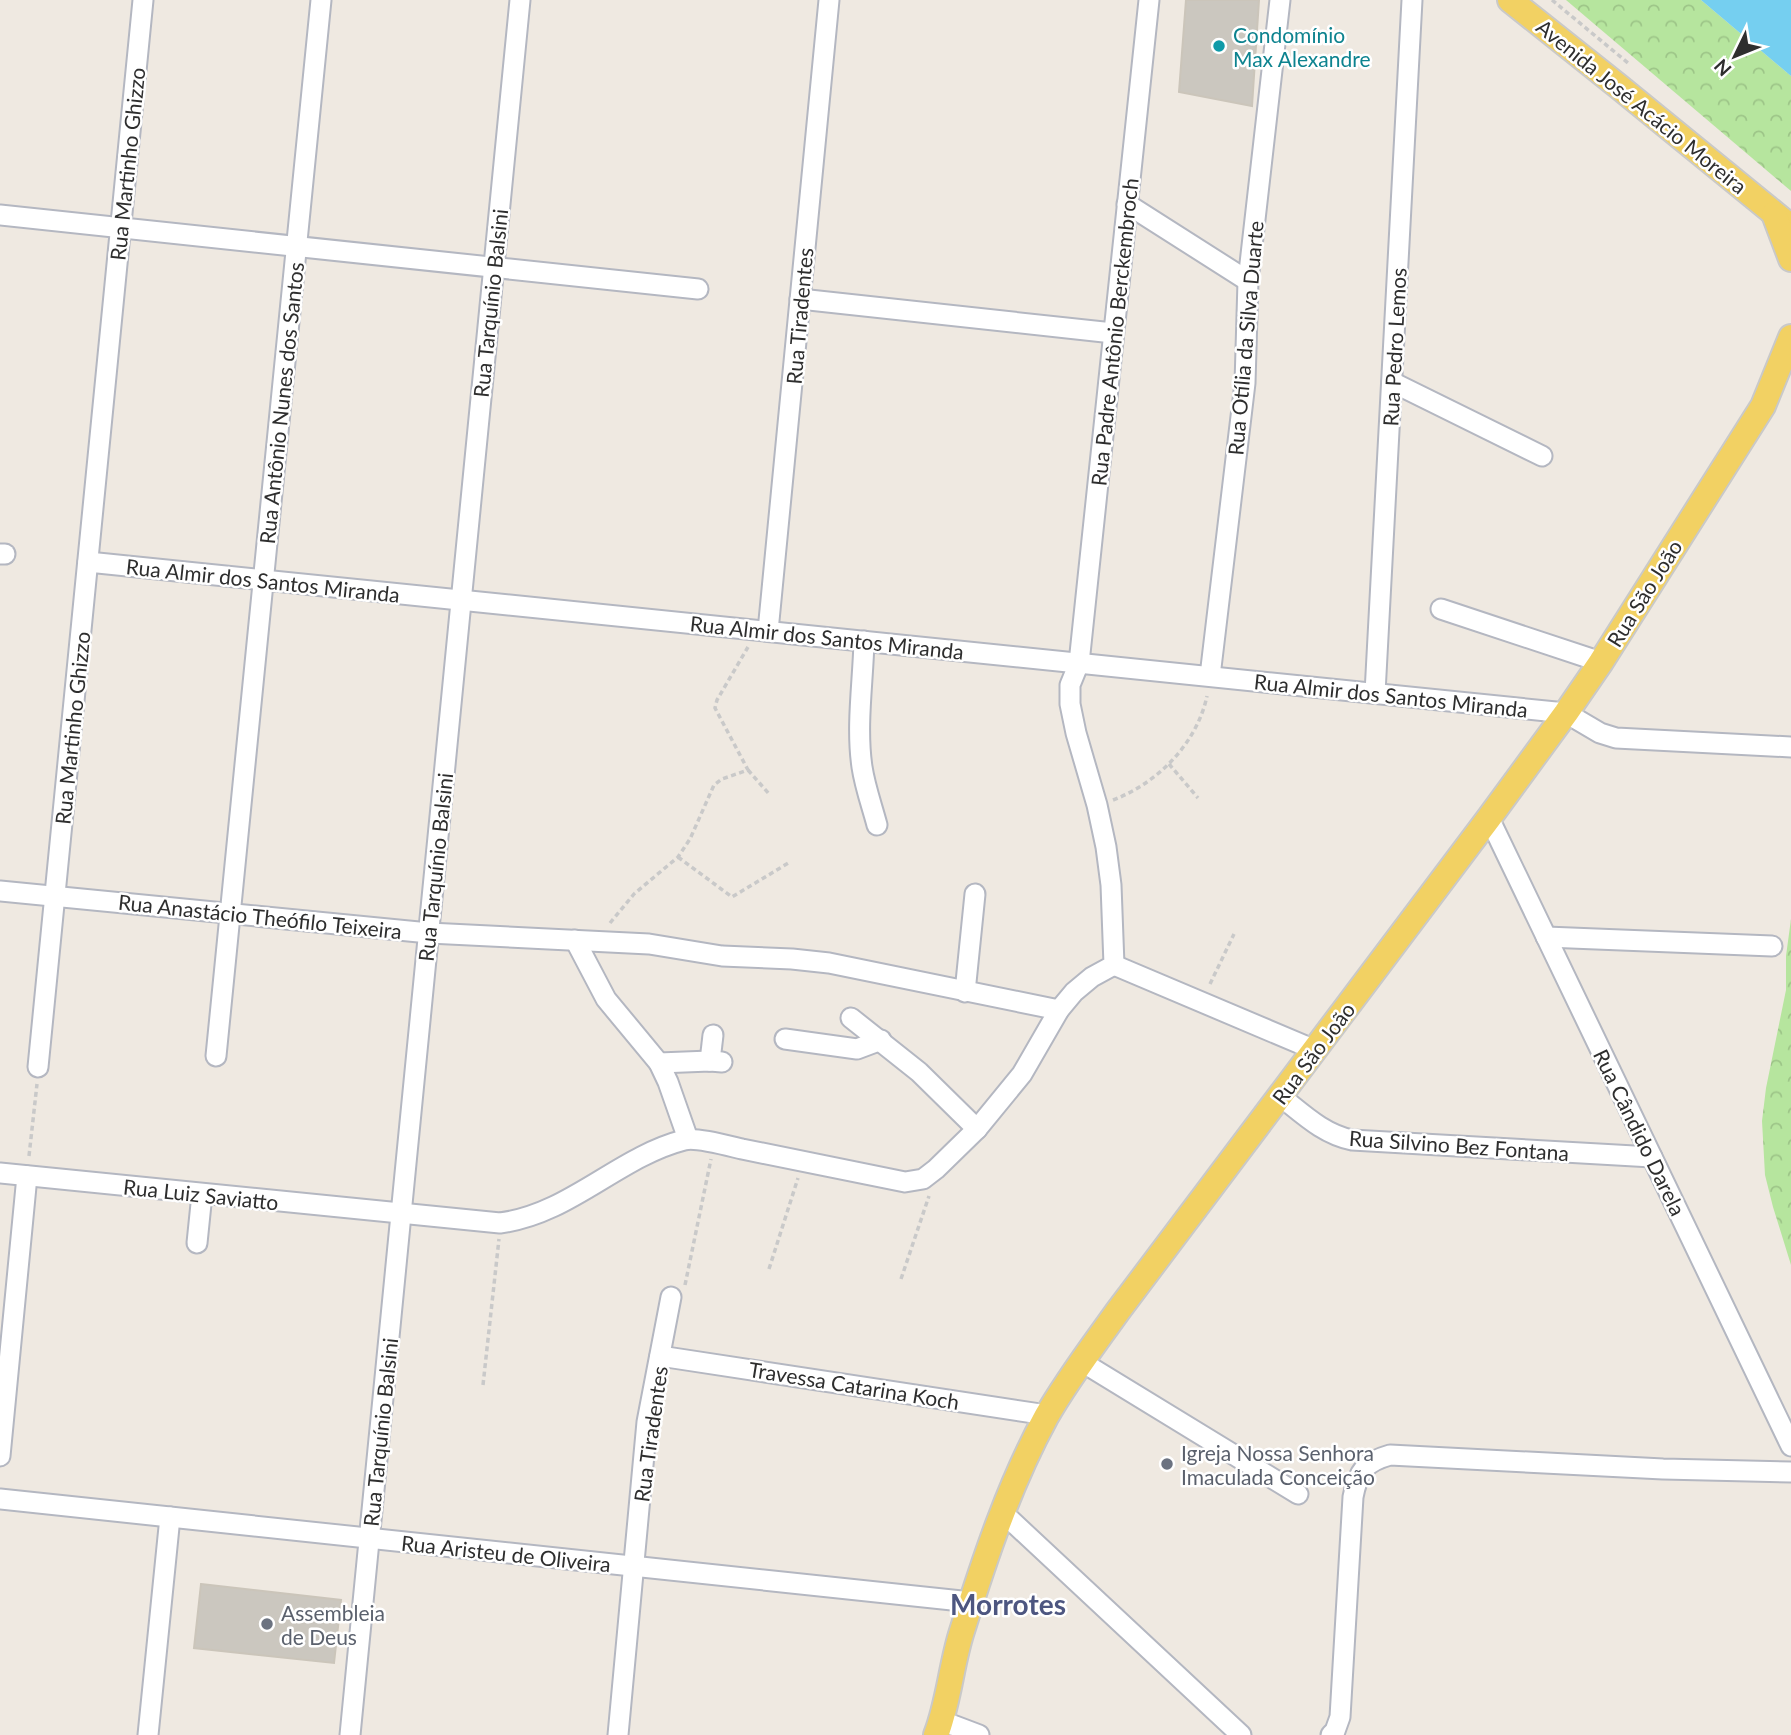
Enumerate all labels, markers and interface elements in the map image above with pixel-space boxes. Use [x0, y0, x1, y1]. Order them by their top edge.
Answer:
street label: Avenida José Acácio Moreira [1532, 14, 1752, 198]
north arrow [1700, 21, 1770, 91]
place label: Condomínio Max Alexandre [1233, 22, 1371, 71]
marker: Condomínio Max Alexandre [1211, 38, 1227, 54]
text: N [1709, 55, 1736, 81]
street label: Rua Martinho Ghizzo [104, 66, 150, 262]
street label: Rua Padre Antônio Berckembroch [1085, 177, 1143, 487]
street label: Rua Tarquínio Balsini [468, 207, 512, 399]
street label: Rua Otília da Silva Duarte [1222, 220, 1268, 456]
street label: Rua Tiradentes [781, 247, 817, 385]
street label: Rua Antônio Nunes dos Santos [254, 261, 308, 545]
street label: Rua Pedro Lemos [1377, 267, 1411, 427]
street label: Rua São João [1601, 535, 1687, 651]
street label: Rua Almir dos Santos Miranda [125, 553, 401, 607]
street label: Rua Almir dos Santos Miranda [689, 610, 965, 664]
street label: Rua Martinho Ghizzo [49, 630, 95, 826]
street label: Rua Almir dos Santos Miranda [1253, 668, 1529, 722]
street label: Rua Tarquínio Balsini [413, 771, 457, 963]
street label: Rua Anastácio Theófilo Teixeira [117, 889, 403, 943]
street label: Rua São João [1266, 997, 1360, 1109]
street label: Rua Cândido Darela [1589, 1045, 1691, 1219]
street label: Rua Silvino Bez Fontana [1348, 1125, 1570, 1165]
street label: Rua Luiz Saviatto [122, 1173, 280, 1215]
street label: Rua Tarquínio Balsini [358, 1336, 402, 1528]
street label: Travessa Catarina Koch [747, 1356, 961, 1414]
street label: Rua Tiradentes [628, 1364, 672, 1504]
place label: Igreja Nossa Senhora Imaculada Conceição [1181, 1440, 1375, 1489]
marker: Igreja Nossa Senhora Imaculada Conceição [1159, 1456, 1175, 1472]
street label: Rua Aristeu de Oliveira [400, 1530, 612, 1576]
district label: Morrotes [950, 1587, 1066, 1621]
place label: Assembleia de Deus [281, 1600, 385, 1649]
marker: Assembleia de Deus [259, 1616, 275, 1632]

